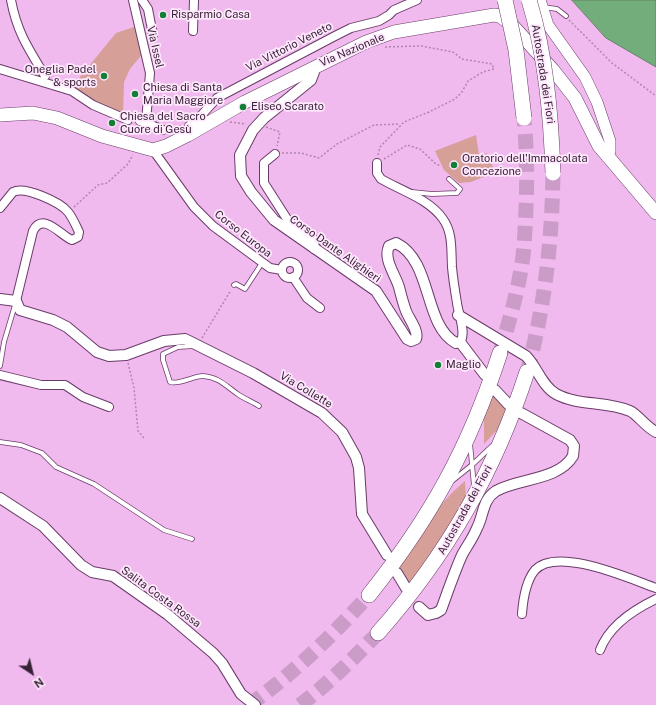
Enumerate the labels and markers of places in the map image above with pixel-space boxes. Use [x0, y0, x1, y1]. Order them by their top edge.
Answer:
place label: Risparmio Casa [171, 8, 250, 22]
marker: Risparmio Casa [158, 10, 168, 20]
place label: Oneglia Padel & sports [25, 63, 96, 89]
marker: Oneglia Padel & sports [99, 71, 109, 81]
place label: Chiesa di Santa Maria Maggiore [143, 81, 223, 107]
marker: Chiesa di Santa Maria Maggiore [130, 89, 140, 99]
place label: Eliseo Scarato [251, 100, 324, 114]
marker: Eliseo Scarato [238, 102, 248, 112]
place label: Chiesa del Sacro Cuore di Gesù [120, 110, 206, 136]
marker: Chiesa del Sacro Cuore di Gesù [107, 118, 117, 128]
place label: Oratorio dell'Immacolata Concezione [462, 152, 588, 178]
marker: Oratorio dell'Immacolata Concezione [449, 160, 459, 170]
place label: Maglio [446, 358, 481, 372]
marker: Maglio [433, 360, 443, 370]

